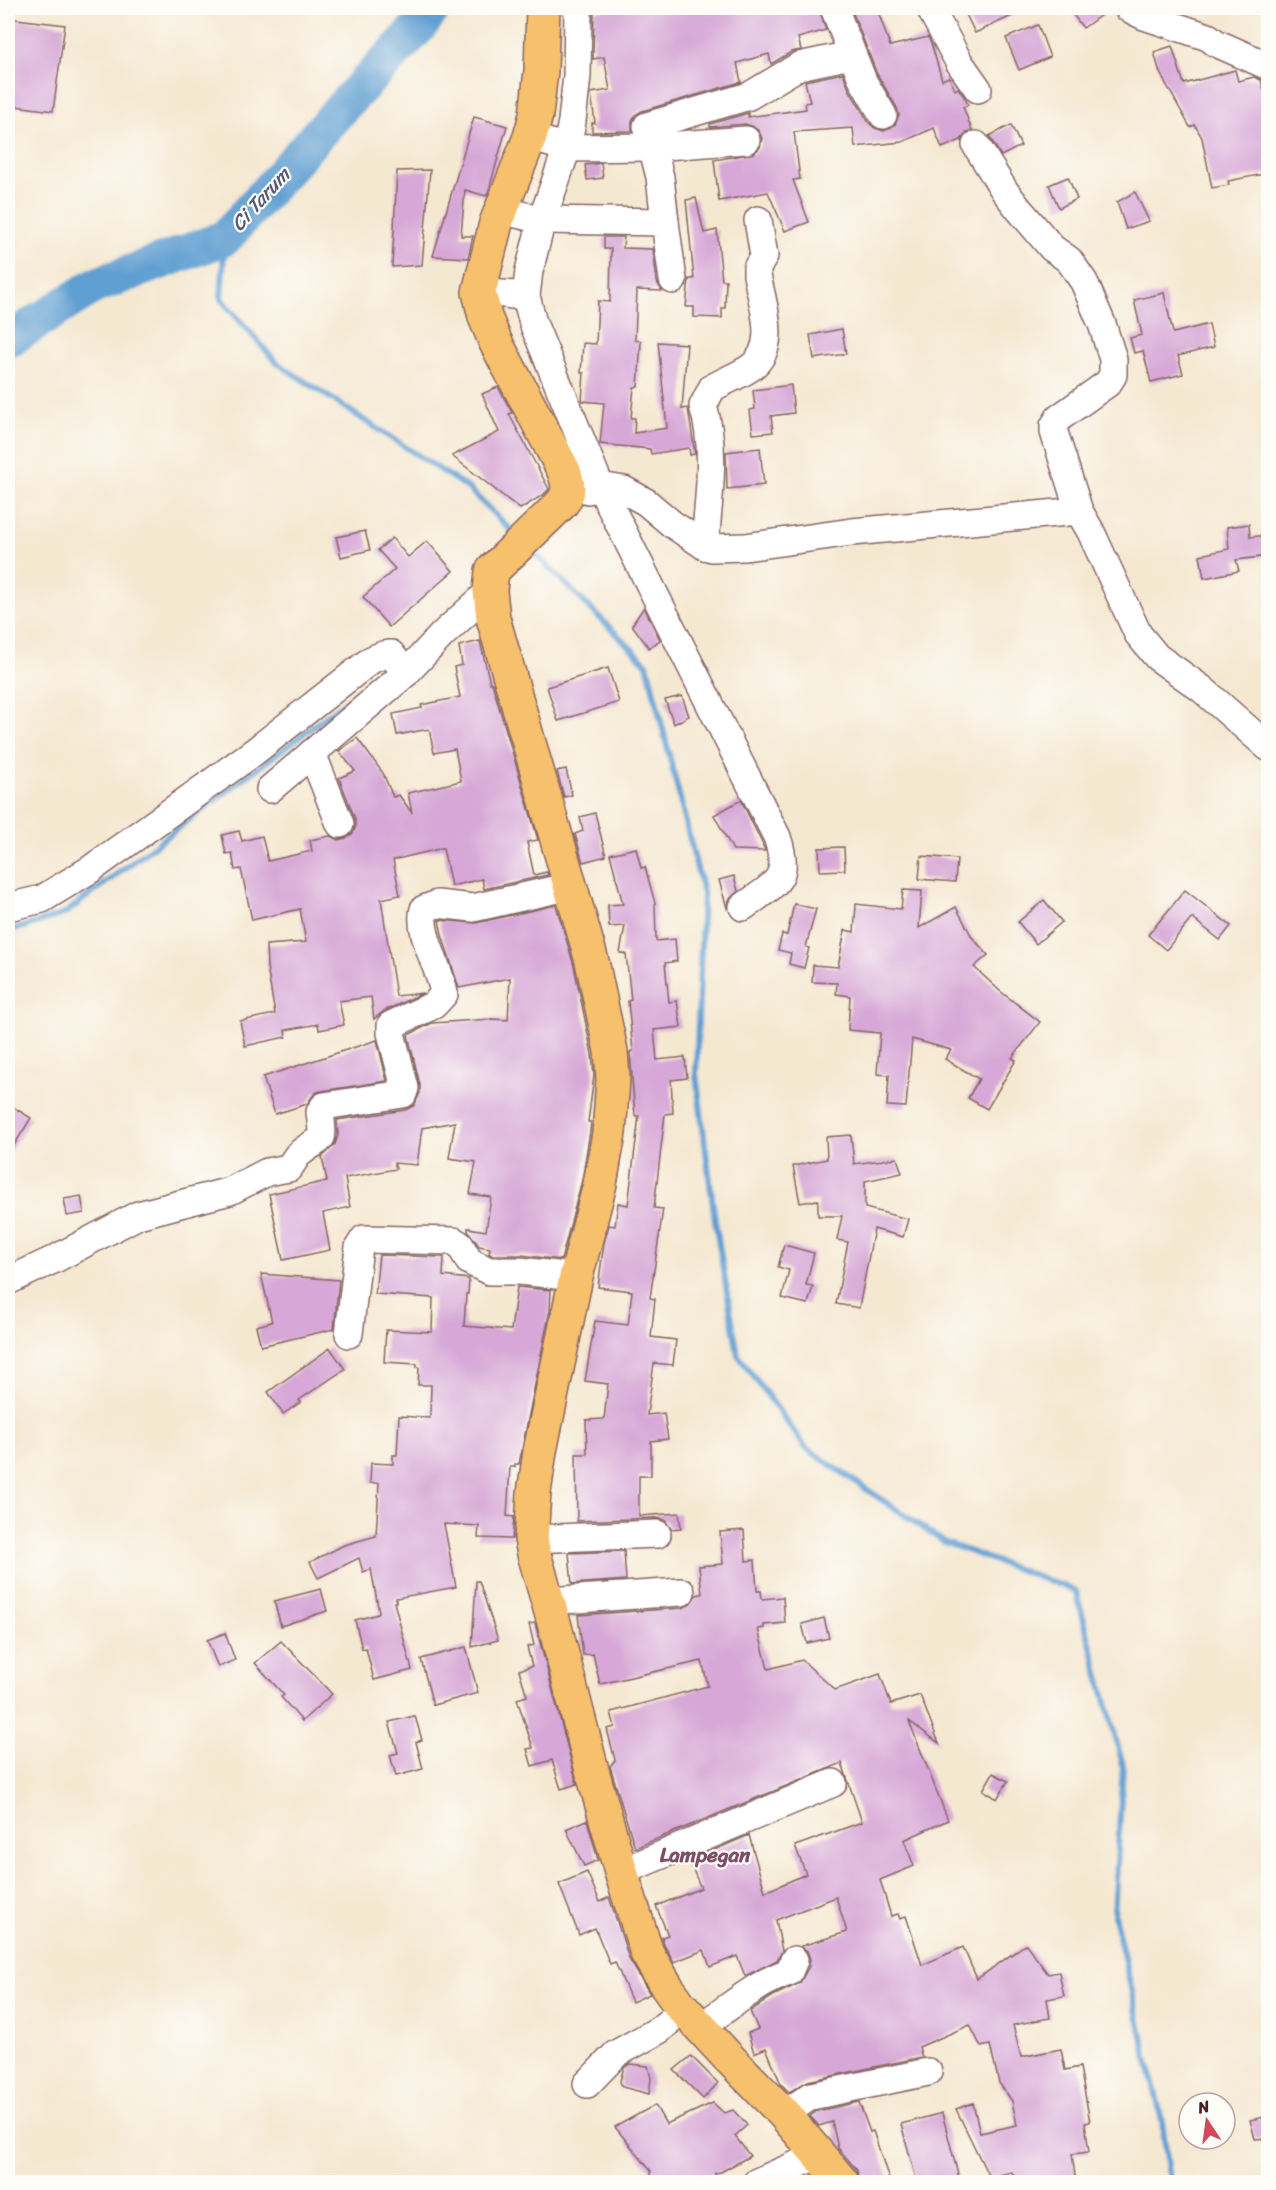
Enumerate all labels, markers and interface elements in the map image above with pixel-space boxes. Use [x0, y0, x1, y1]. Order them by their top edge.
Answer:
water label: Ci Tarum [222, 158, 300, 239]
district label: Lampegan [660, 1836, 751, 1874]
north arrow [1177, 2091, 1237, 2151]
text: N [1194, 2091, 1213, 2122]

